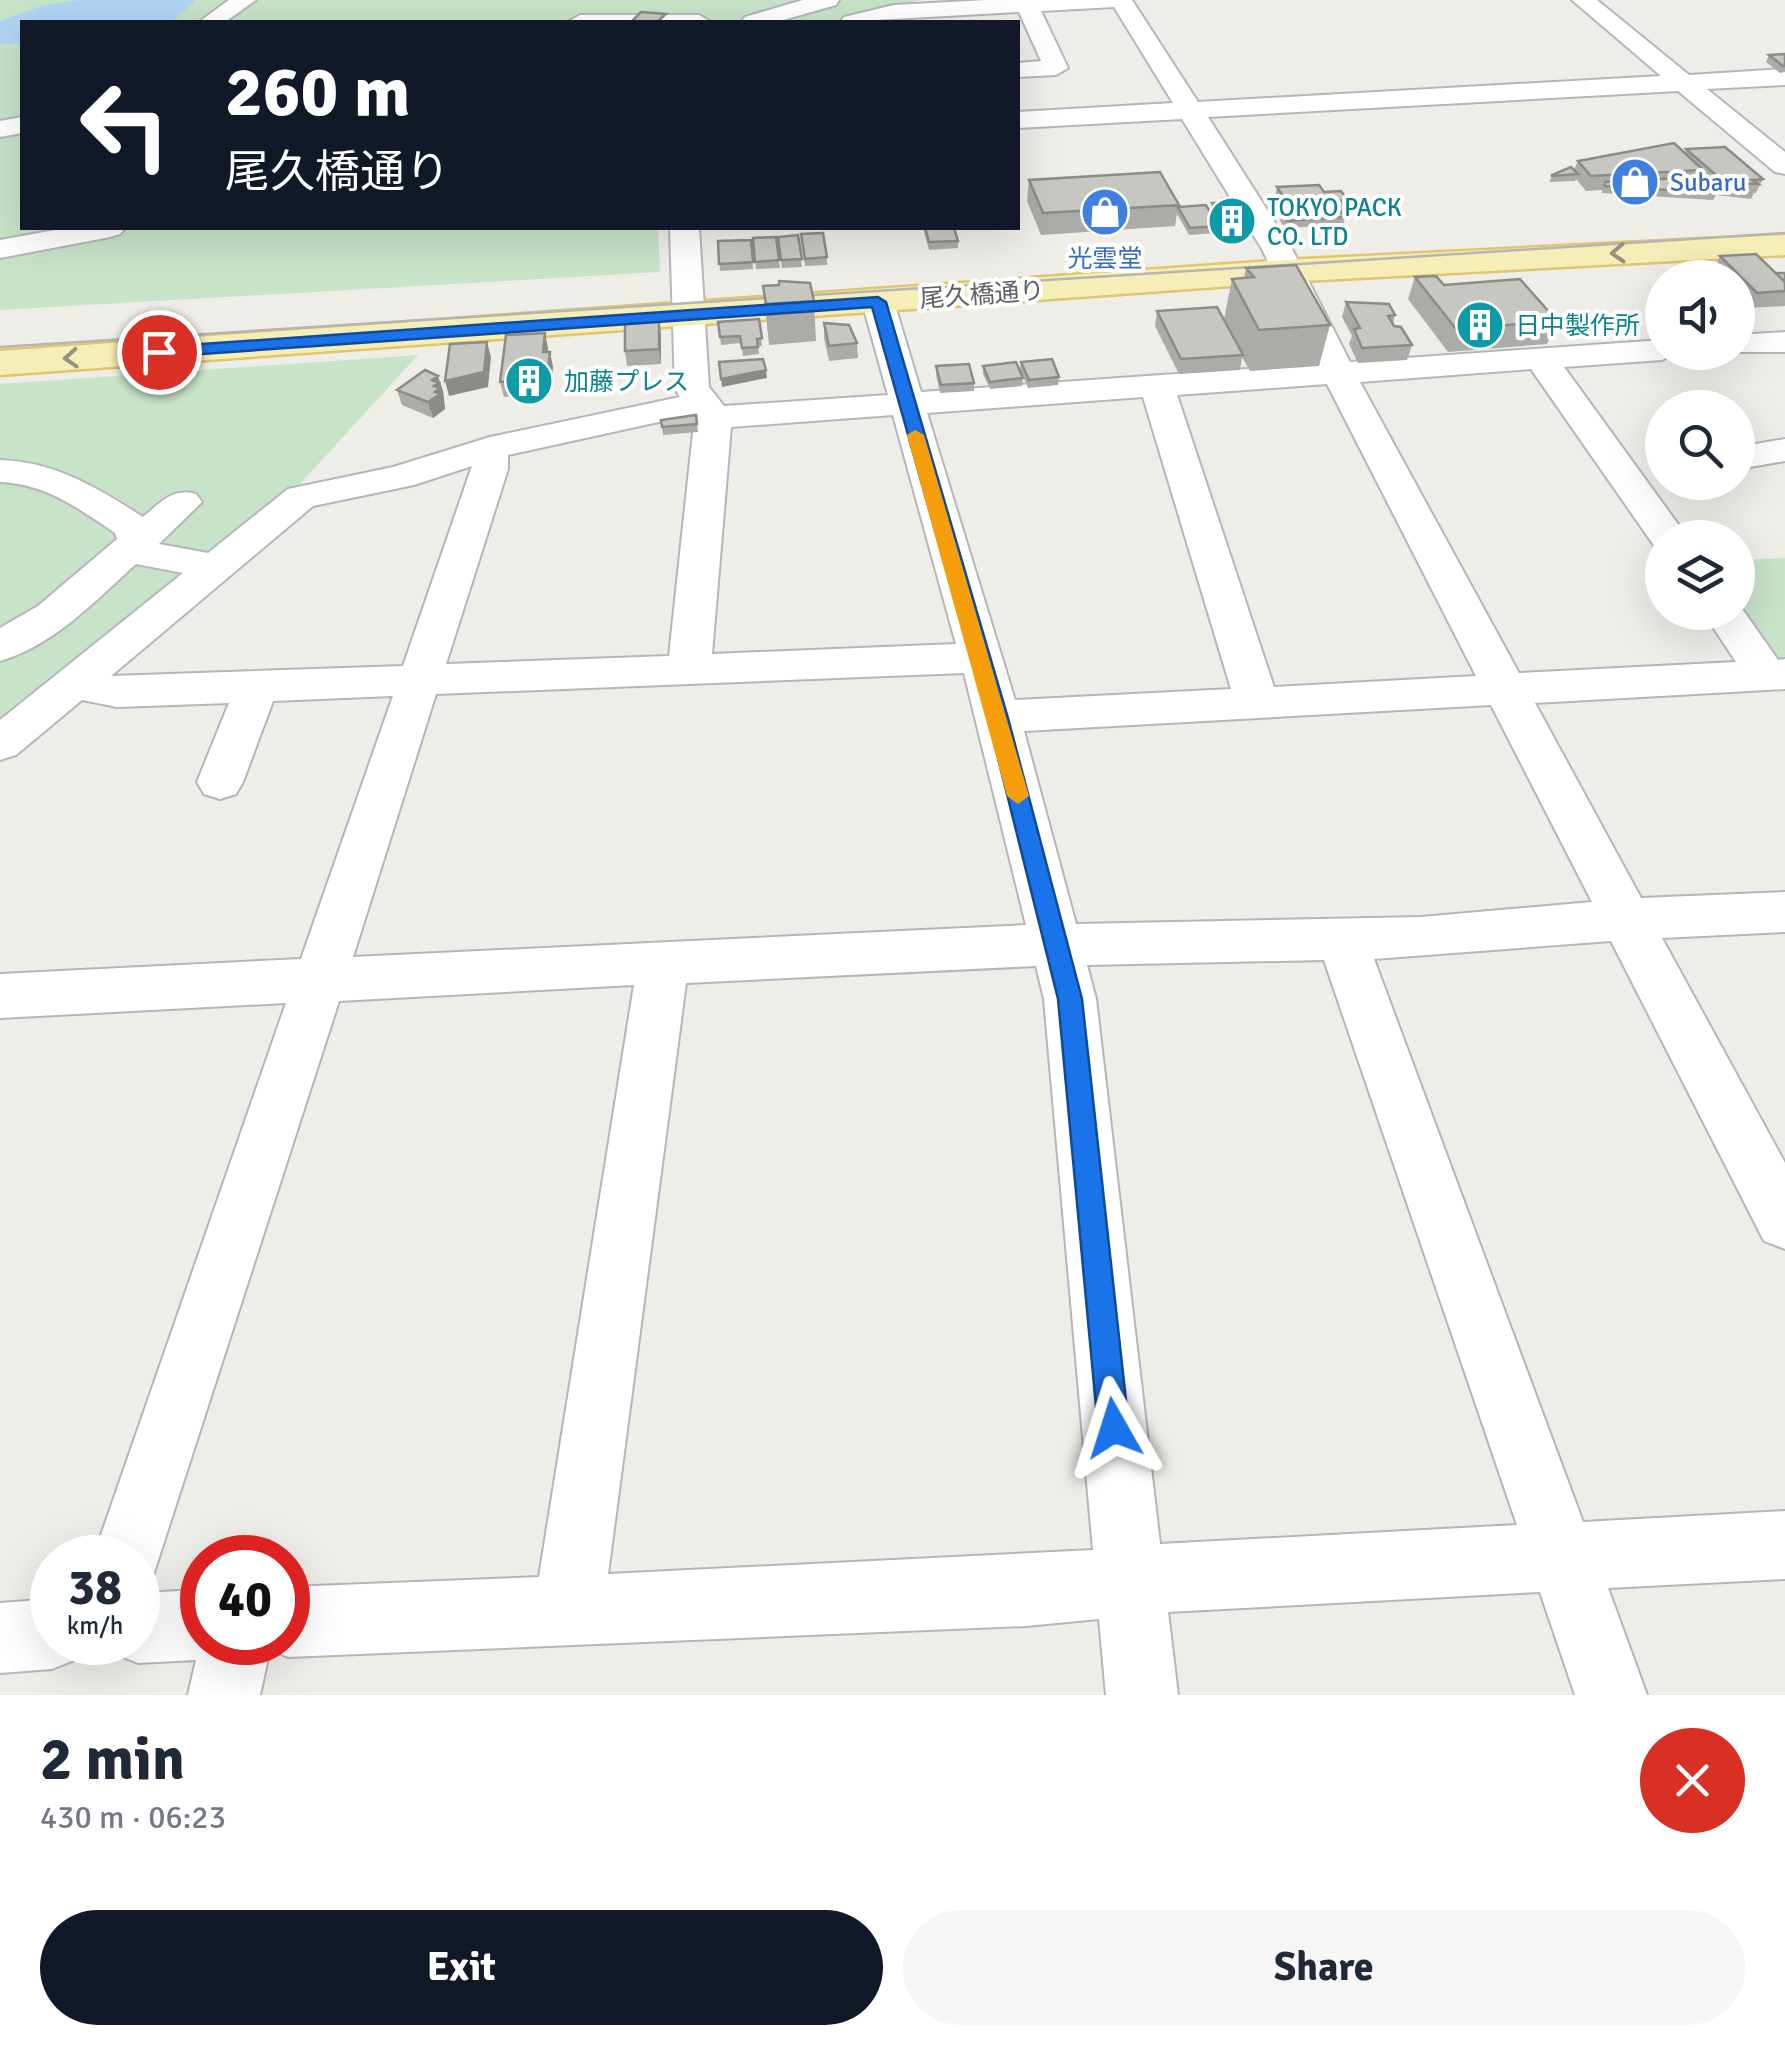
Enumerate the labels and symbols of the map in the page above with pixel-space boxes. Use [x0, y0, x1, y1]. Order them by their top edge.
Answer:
shop icon: Subaru [1609, 156, 1661, 208]
place label: Subaru [1670, 167, 1746, 198]
shop icon: 光雲堂 [1079, 186, 1131, 238]
place label: TOKYO PACK CO. LTD [1267, 192, 1402, 252]
building icon: TOKYO PACK CO. LTD [1206, 195, 1258, 247]
place label: 光雲堂 [1067, 243, 1143, 274]
one-way arrow [1609, 243, 1625, 264]
street label: 尾久橋通り [919, 275, 1045, 314]
building icon: 日中製作所 [1454, 299, 1506, 351]
pin [117, 310, 202, 395]
place label: 日中製作所 [1515, 310, 1640, 341]
one-way arrow [63, 347, 79, 368]
building icon: 加藤プレス [503, 355, 555, 407]
place label: 加藤プレス [564, 366, 689, 397]
position arrow [1062, 1376, 1166, 1480]
speed limit sign: 40 [180, 1535, 310, 1665]

